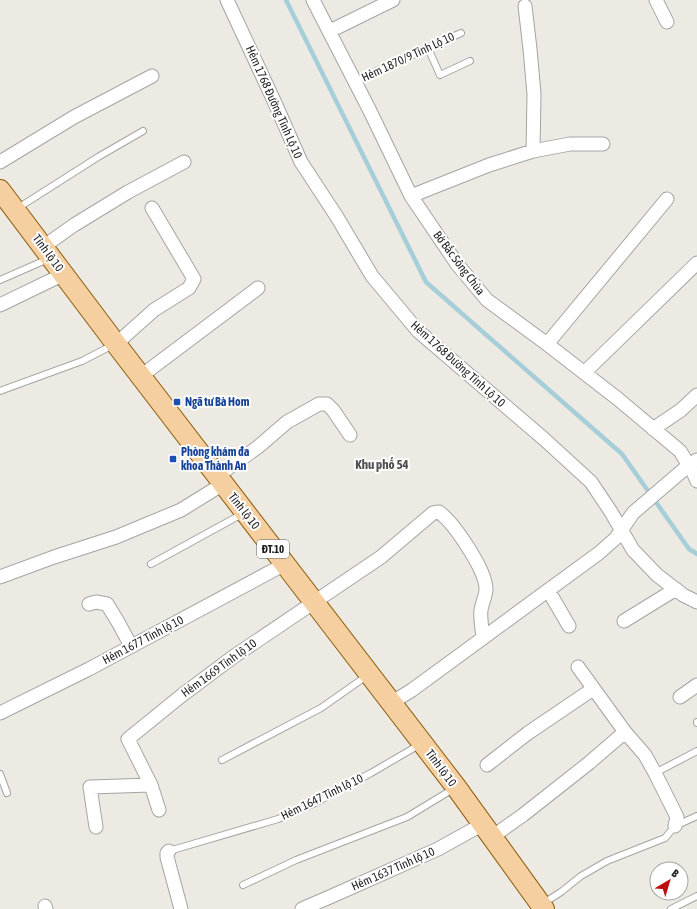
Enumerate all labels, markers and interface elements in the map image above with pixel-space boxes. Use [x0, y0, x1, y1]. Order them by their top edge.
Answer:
street label: Hẻm 1870/9 Tỉnh Lộ 10 [359, 29, 457, 85]
street label: Hẻm 1768 Đường Tỉnh Lộ 10 [243, 43, 305, 161]
street label: Bờ Bắc Sông Chùa [430, 228, 488, 298]
street label: Tỉnh lộ 10 [30, 232, 67, 275]
street label: Hẻm 1768 Đường Tỉnh Lộ 10 [408, 318, 508, 410]
place label: Ngã tư Bà Hom [185, 395, 250, 409]
marker: Ngã tư Bà Hom [172, 397, 182, 407]
place label: Phòng khám đa khoa Thành An [181, 445, 250, 473]
marker: Phòng khám đa khoa Thành An [168, 454, 178, 464]
district label: Khu phố 54 [355, 457, 409, 472]
street label: Tỉnh lộ 10 [225, 490, 263, 532]
road number: ĐT.10 [257, 540, 289, 558]
street label: Hẻm 1677 Tỉnh lộ 10 [100, 613, 186, 667]
street label: Hẻm 1669 Tỉnh lộ 10 [179, 636, 260, 700]
street label: Tỉnh lộ 10 [423, 747, 460, 790]
street label: Hẻm 1647 Tỉnh lộ 10 [279, 771, 366, 823]
street label: Hẻm 1637 Tỉnh lộ 10 [349, 844, 437, 894]
north arrow [649, 861, 689, 901]
text: B [669, 867, 682, 880]

